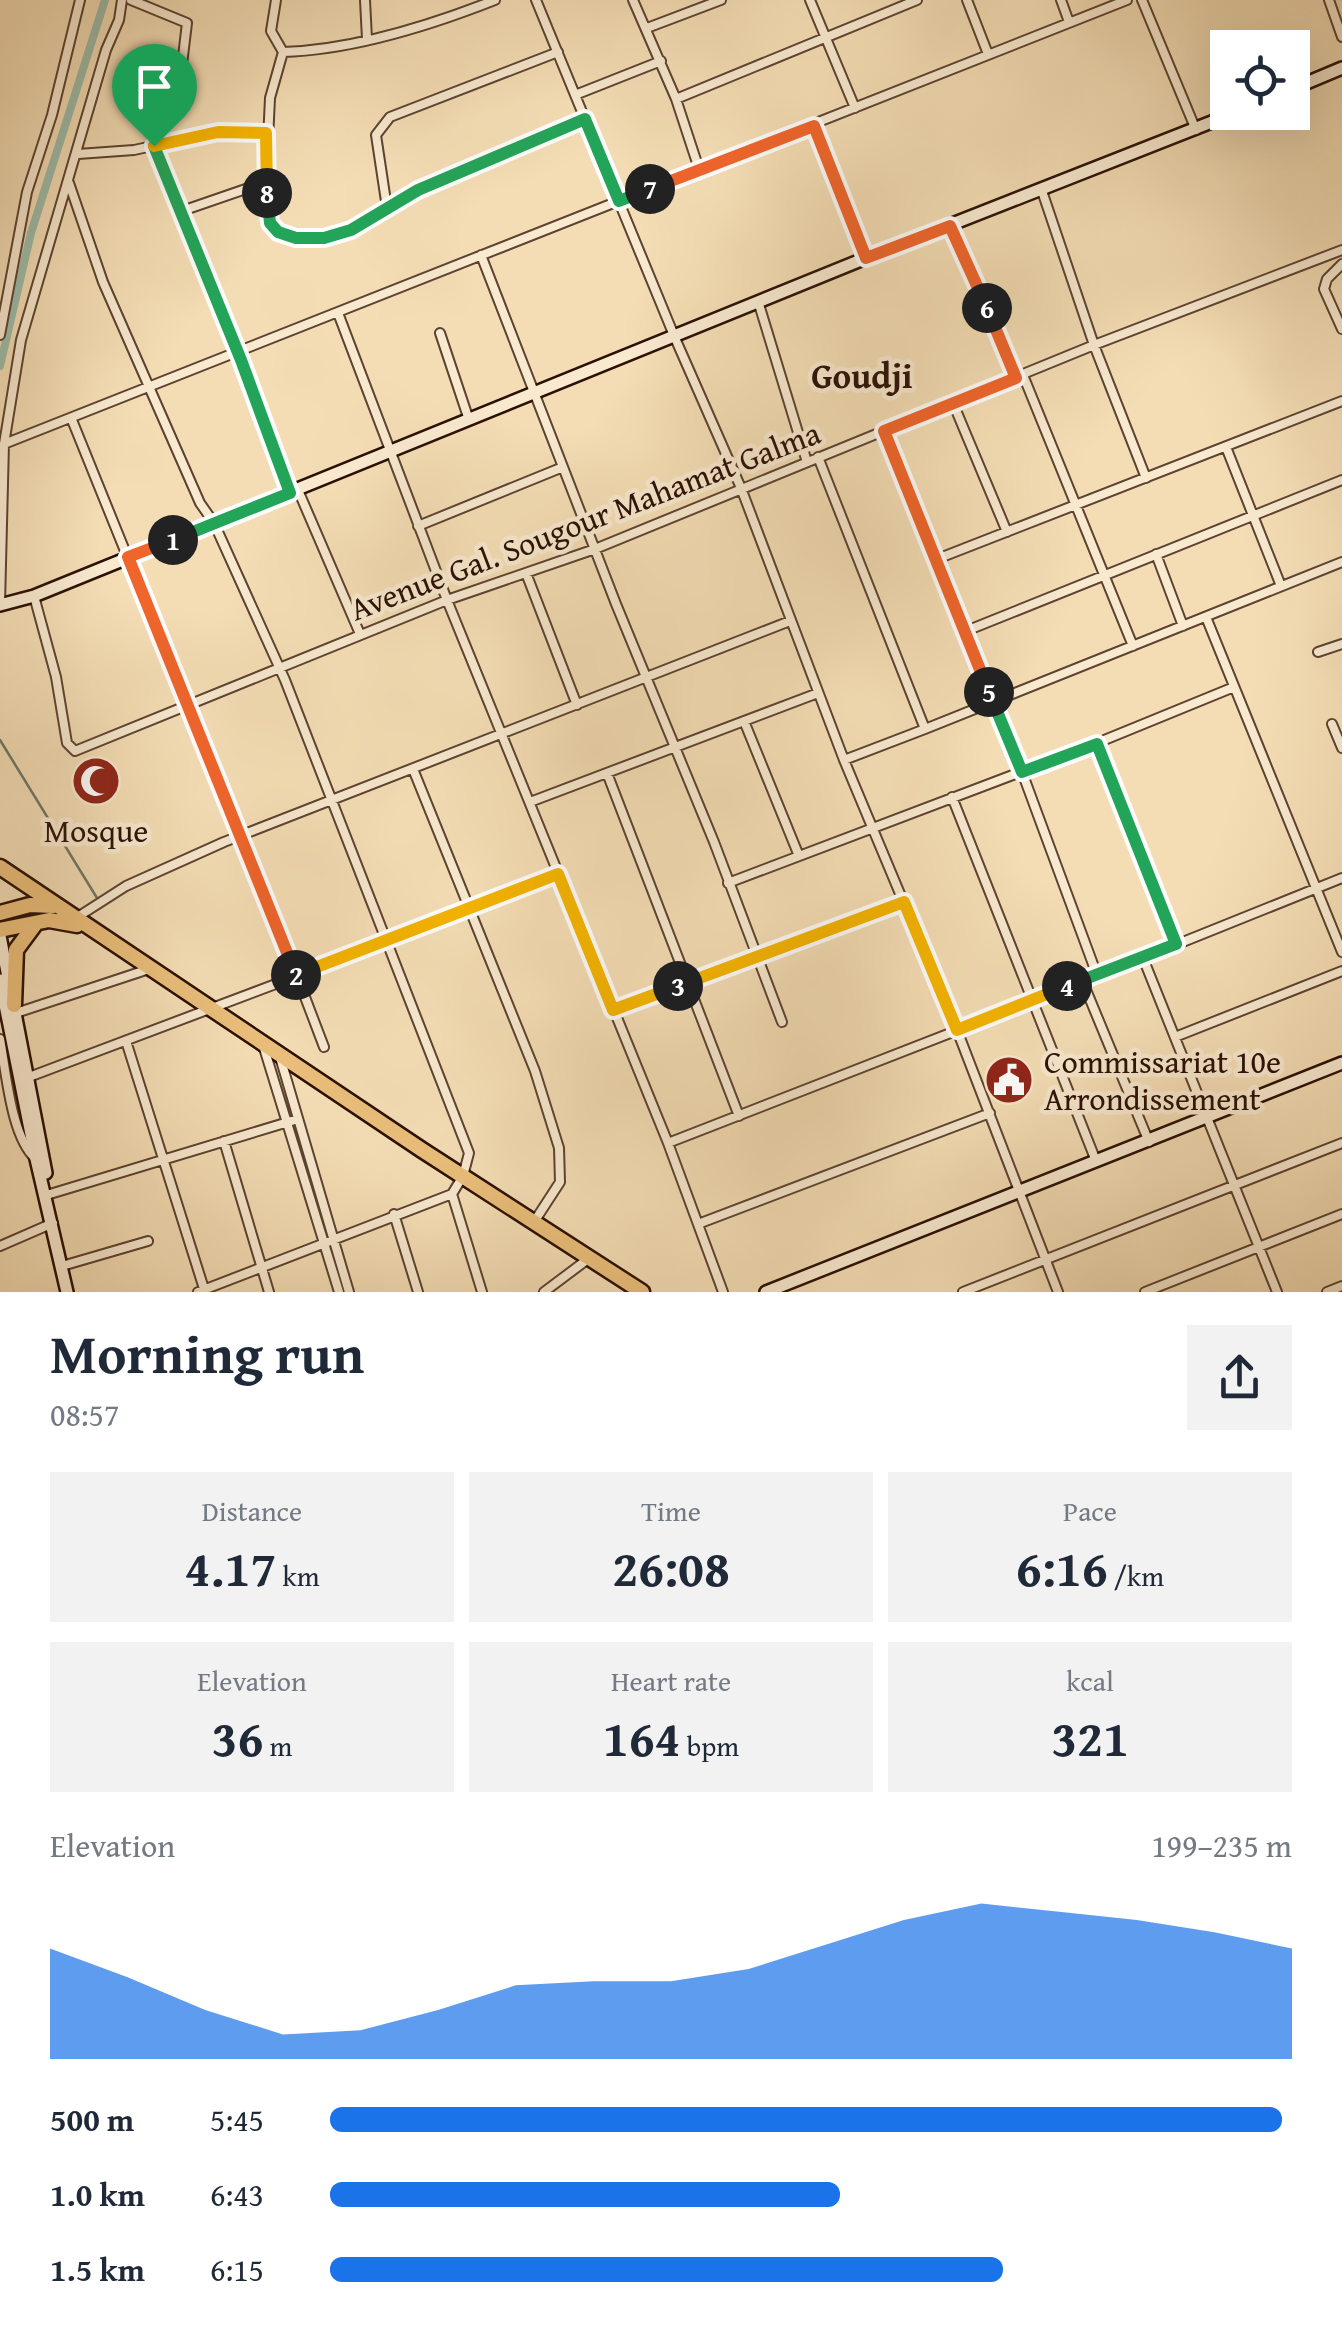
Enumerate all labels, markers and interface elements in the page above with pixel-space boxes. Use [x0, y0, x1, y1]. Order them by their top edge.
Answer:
map controls [1210, 30, 1310, 130]
button: locate [1210, 30, 1310, 130]
pin [112, 44, 197, 147]
icon: arrive [127, 59, 182, 114]
pin: 7 [625, 164, 675, 214]
pin: 8 [242, 168, 292, 218]
text: 7 [643, 168, 657, 209]
text: 8 [260, 172, 274, 213]
pin: 6 [962, 283, 1012, 333]
text: 6 [980, 287, 994, 328]
district label: Goudji [811, 350, 913, 401]
street label: Avenue Gal. Sougour Mahamat Galma [343, 409, 827, 632]
pin: 1 [148, 515, 198, 565]
text: 1 [166, 519, 180, 560]
pin: 5 [964, 667, 1014, 717]
text: 5 [982, 671, 996, 712]
mosque icon: Mosque [70, 755, 122, 807]
place label: Mosque [44, 807, 148, 854]
pin: 2 [271, 950, 321, 1000]
text: 2 [289, 954, 303, 995]
pin: 3 [653, 961, 703, 1011]
pin: 4 [1042, 961, 1092, 1011]
text: 3 [671, 965, 685, 1006]
text: 4 [1060, 965, 1074, 1006]
place label: Commissariat 10e Arrondissement [1044, 1038, 1281, 1122]
public building icon: Commissariat 10e Arrondissement [983, 1054, 1035, 1106]
text: Morning run [50, 1313, 364, 1393]
button: share [1187, 1325, 1292, 1430]
text: 08:57 [50, 1391, 119, 1438]
text: Distance [202, 1490, 302, 1531]
text: Time [641, 1490, 701, 1531]
text: Pace [1063, 1490, 1117, 1531]
text: 4.17 [184, 1531, 276, 1604]
text: 26:08 [612, 1531, 730, 1604]
text: 6:16 [1016, 1531, 1108, 1604]
text: km [276, 1555, 320, 1596]
text: /km [1108, 1555, 1164, 1596]
text: Elevation [197, 1660, 307, 1701]
text: Heart rate [611, 1660, 731, 1701]
text: kcal [1066, 1660, 1114, 1701]
text: 36 [212, 1701, 263, 1774]
text: 164 [603, 1701, 681, 1774]
text: 321 [1051, 1701, 1129, 1774]
text: m [263, 1725, 292, 1766]
text: bpm [681, 1725, 739, 1766]
text: Elevation [50, 1822, 175, 1869]
text: 199–235 m [1151, 1822, 1292, 1869]
text: 500 m [50, 2096, 134, 2143]
text: 5:45 [210, 2096, 264, 2143]
text: 1.0 km [50, 2171, 145, 2218]
text: 6:43 [210, 2171, 264, 2218]
text: 1.5 km [50, 2246, 145, 2293]
text: 6:15 [210, 2246, 264, 2293]

